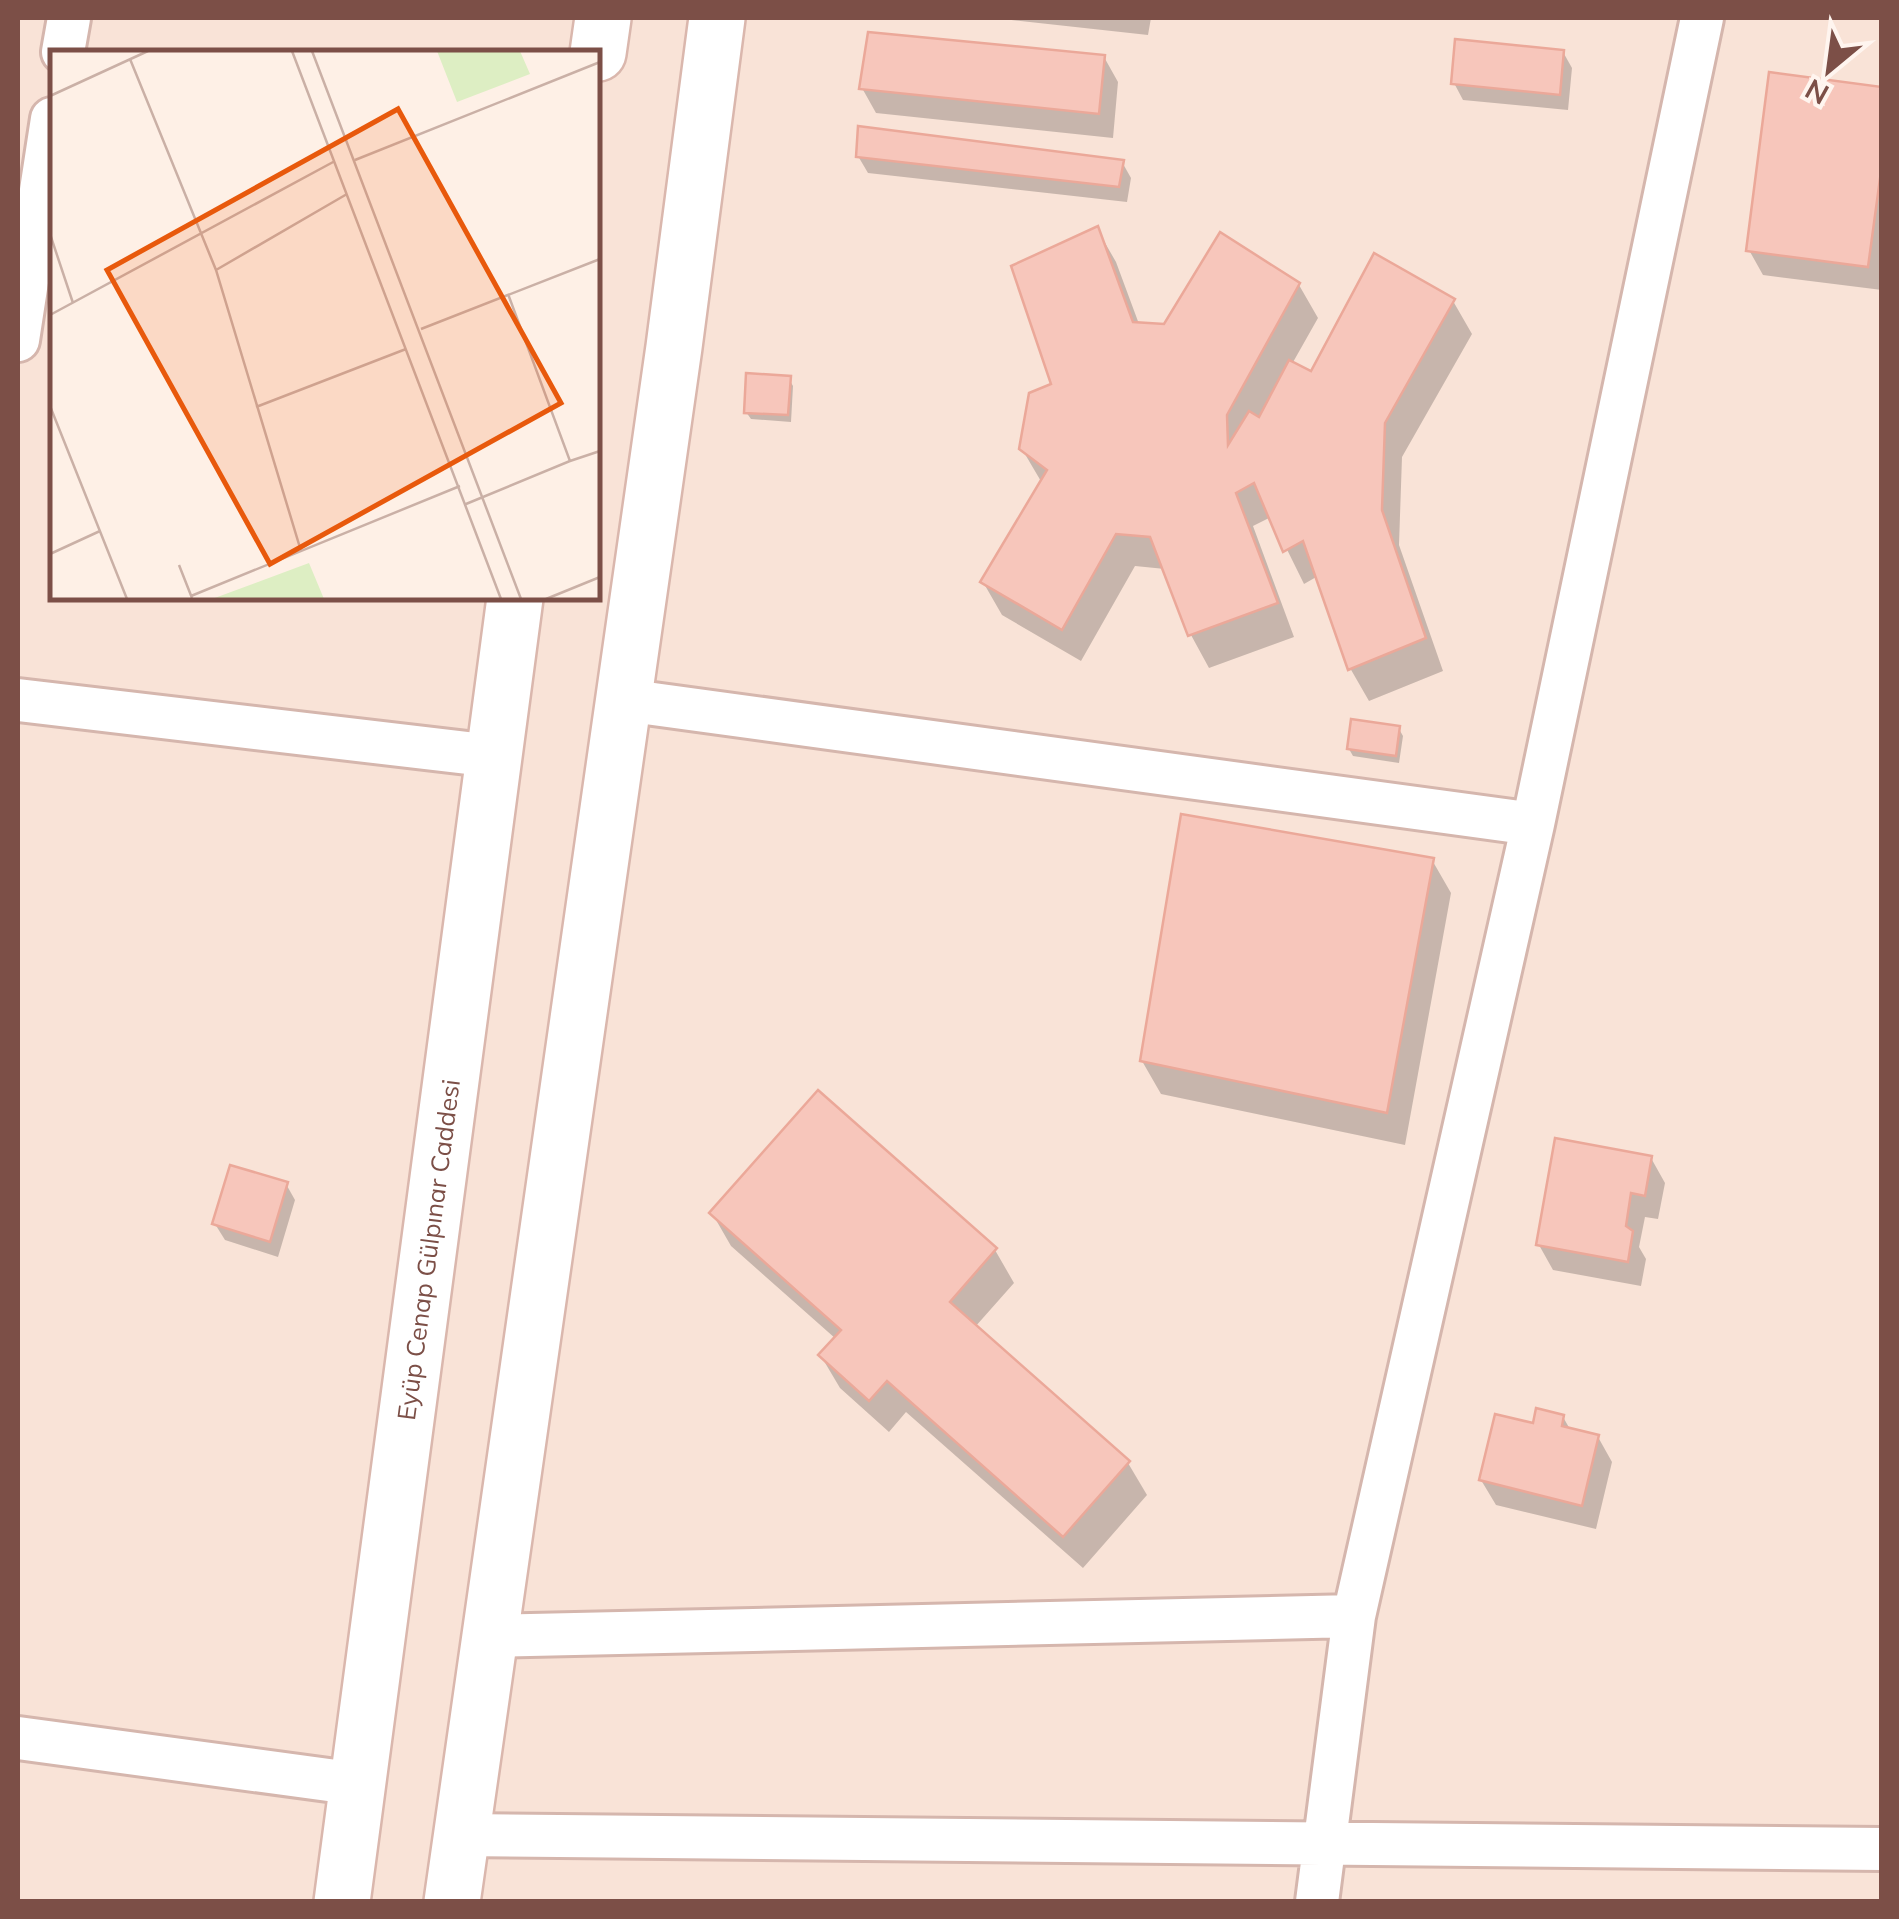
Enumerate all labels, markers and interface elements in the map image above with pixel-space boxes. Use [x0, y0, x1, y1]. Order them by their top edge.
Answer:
north arrow [1779, 20, 1879, 120]
inset map [50, 50, 600, 600]
text: N [1799, 72, 1834, 113]
street label: Eyüp Cenap Gülpınar Caddesi [390, 1077, 466, 1422]

